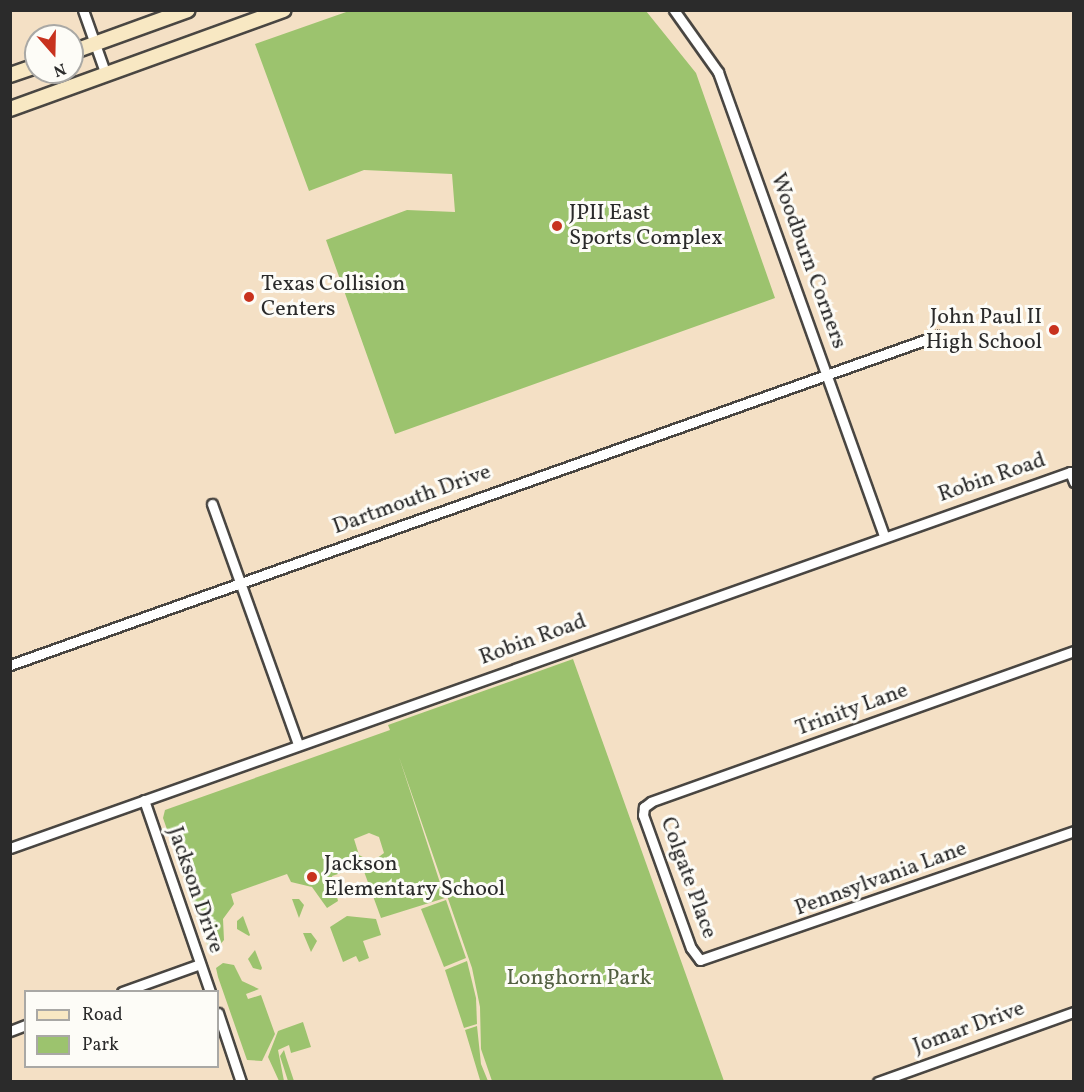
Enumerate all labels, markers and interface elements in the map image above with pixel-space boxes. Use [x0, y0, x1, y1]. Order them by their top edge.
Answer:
north arrow [24, 24, 84, 84]
text: N [50, 57, 69, 81]
street label: Woodburn Corners [764, 170, 852, 352]
place label: JPII East Sports Complex [569, 200, 723, 252]
marker: JPII East Sports Complex [550, 219, 564, 233]
place label: Texas Collision Centers [261, 271, 405, 322]
marker: Texas Collision Centers [242, 290, 256, 304]
place label: John Paul II High School [926, 304, 1042, 356]
marker: John Paul II High School [1047, 323, 1061, 337]
street label: Robin Road [935, 447, 1049, 509]
street label: Dartmouth Drive [329, 459, 495, 541]
street label: Robin Road [476, 608, 590, 672]
street label: Trinity Lane [792, 677, 912, 743]
street label: Colgate Place [654, 814, 722, 942]
street label: Jackson Drive [161, 823, 229, 957]
street label: Pennsylvania Lane [791, 836, 971, 922]
place label: Jackson Elementary School [324, 851, 506, 902]
marker: Jackson Elementary School [305, 870, 319, 884]
park label: Longhorn Park [507, 966, 651, 992]
legend [24, 990, 219, 1068]
street label: Jomar Drive [910, 996, 1028, 1060]
text: Road [82, 1003, 123, 1028]
text: Park [82, 1033, 119, 1058]

